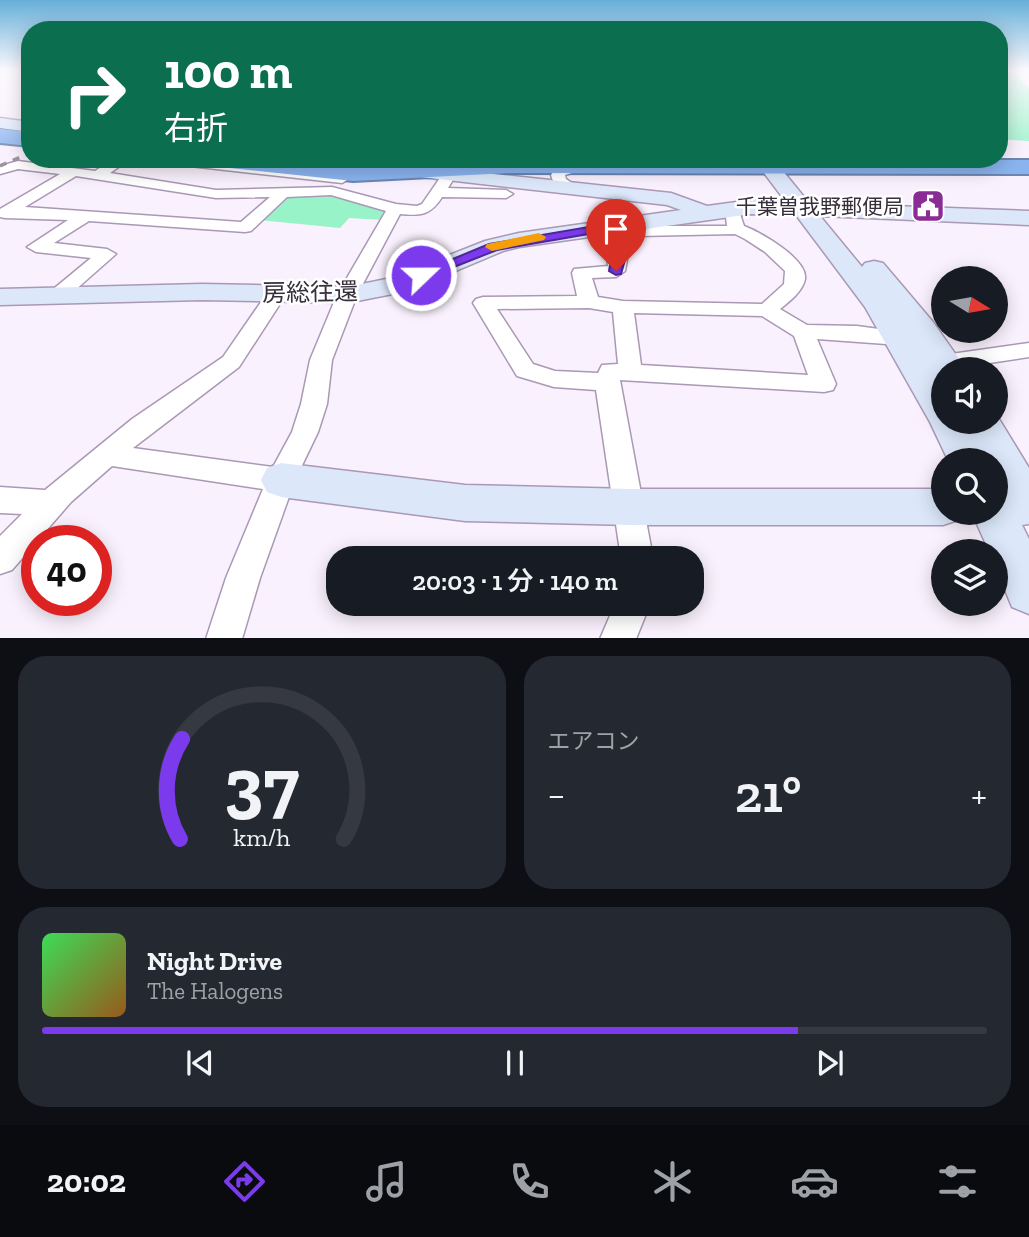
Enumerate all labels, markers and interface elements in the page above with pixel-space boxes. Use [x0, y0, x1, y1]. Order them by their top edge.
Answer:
text: 100 m [164, 42, 292, 101]
icon: right [49, 49, 140, 140]
text: 右折 [164, 109, 228, 147]
public building icon: 千葉曽我野郵便局 [909, 187, 947, 225]
place label: 千葉曽我野郵便局 [736, 194, 904, 219]
pin [586, 199, 646, 271]
icon: arrive [597, 210, 635, 248]
position arrow [384, 238, 458, 312]
north arrow [931, 266, 1008, 343]
map controls [931, 266, 1008, 616]
street label: 房総往還 [262, 277, 358, 307]
button: sound [931, 357, 1008, 434]
button: search [931, 448, 1008, 525]
speed limit sign: 40 [21, 525, 112, 616]
button: layers [931, 539, 1008, 616]
text: 20:03 · 1 分 · 140 m [412, 565, 618, 597]
text: エアコン [548, 727, 640, 755]
text: 37 [224, 740, 299, 828]
text: 21° [735, 763, 801, 825]
text: − [548, 772, 565, 818]
text: + [971, 772, 987, 818]
text: km/h [233, 821, 290, 851]
text: Night Drive [147, 945, 282, 977]
text: The Halogens [147, 977, 283, 1005]
icon: previous [181, 1044, 219, 1082]
icon: pause [496, 1044, 534, 1082]
icon: next [811, 1044, 849, 1082]
icon: directions [220, 1157, 269, 1206]
icon: music [362, 1157, 411, 1206]
icon: phone [505, 1157, 554, 1206]
icon: climate [648, 1157, 697, 1206]
icon: car [790, 1157, 839, 1206]
icon: filters [933, 1157, 982, 1206]
text: 20:02 [47, 1162, 126, 1200]

